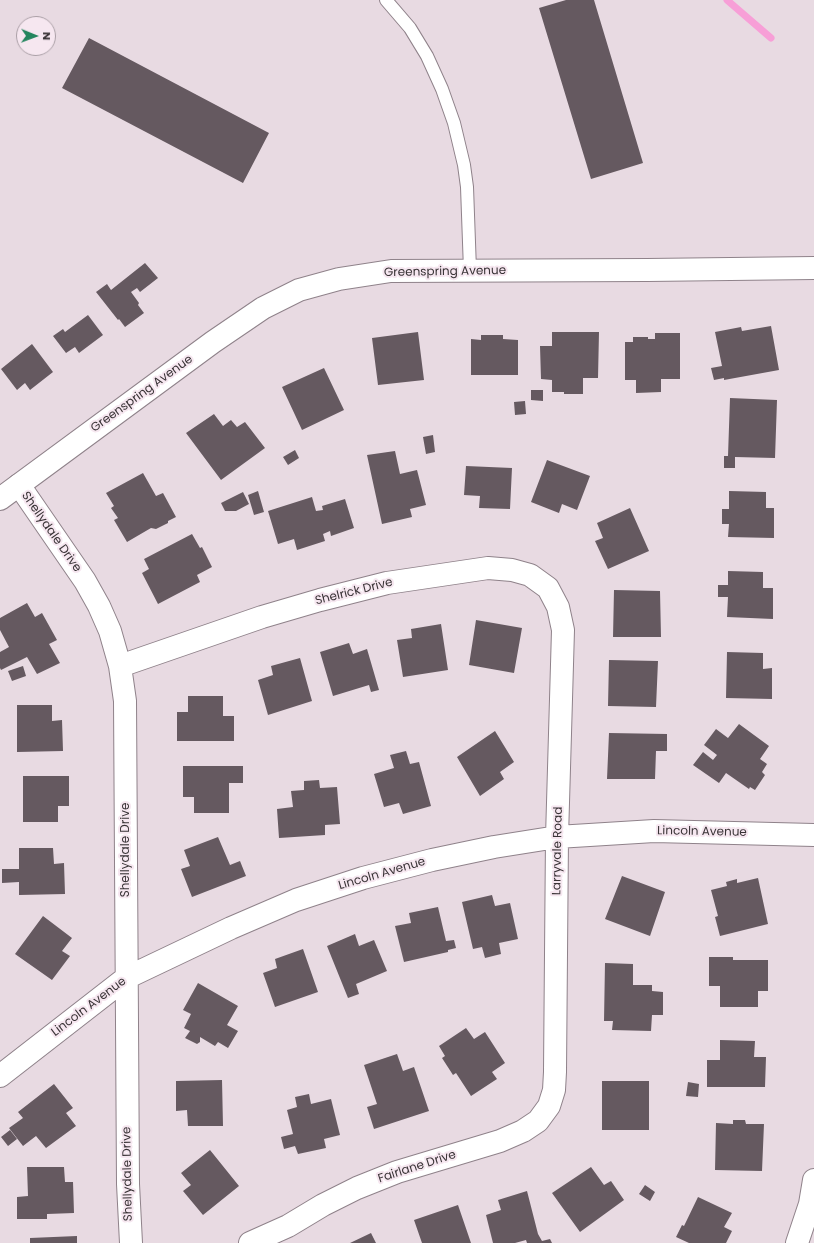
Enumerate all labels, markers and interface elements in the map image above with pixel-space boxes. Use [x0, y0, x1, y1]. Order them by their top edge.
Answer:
north arrow [16, 16, 56, 56]
text: N [39, 32, 55, 40]
street label: Greenspring Avenue [384, 264, 506, 280]
street label: Greenspring Avenue [88, 352, 196, 436]
street label: Shellydale Drive [18, 489, 84, 575]
street label: Shelrick Drive [314, 575, 394, 609]
street label: Shellydale Drive [119, 803, 133, 897]
street label: Larryvale Road [550, 807, 566, 895]
street label: Lincoln Avenue [657, 824, 747, 840]
street label: Lincoln Avenue [337, 855, 427, 893]
street label: Lincoln Avenue [49, 974, 129, 1040]
street label: Shellydale Drive [120, 1127, 136, 1221]
street label: Fairlane Drive [376, 1148, 458, 1186]

